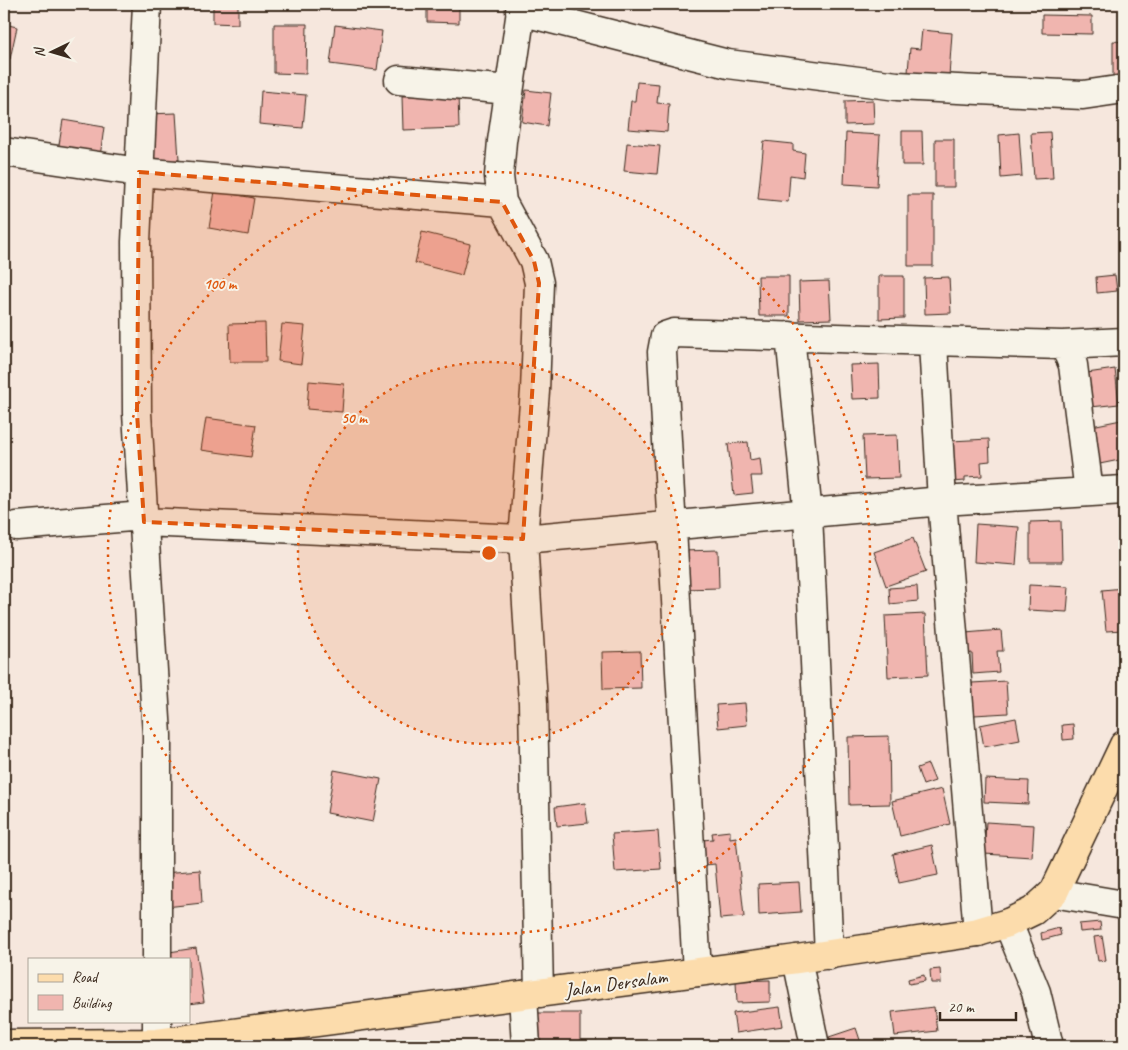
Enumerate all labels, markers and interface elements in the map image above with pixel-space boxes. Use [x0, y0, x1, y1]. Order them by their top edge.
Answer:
north arrow [28, 28, 78, 78]
text: N [30, 46, 48, 58]
text: 100 m [204, 275, 238, 294]
text: 50 m [341, 409, 368, 428]
centre of rings [480, 544, 498, 562]
legend [28, 958, 190, 1022]
street label: Jalan Dersalam [562, 964, 670, 1003]
text: Road [72, 968, 99, 987]
scale bar [940, 990, 1017, 1022]
text: Building [72, 994, 112, 1013]
text: 20 m [948, 998, 975, 1017]

